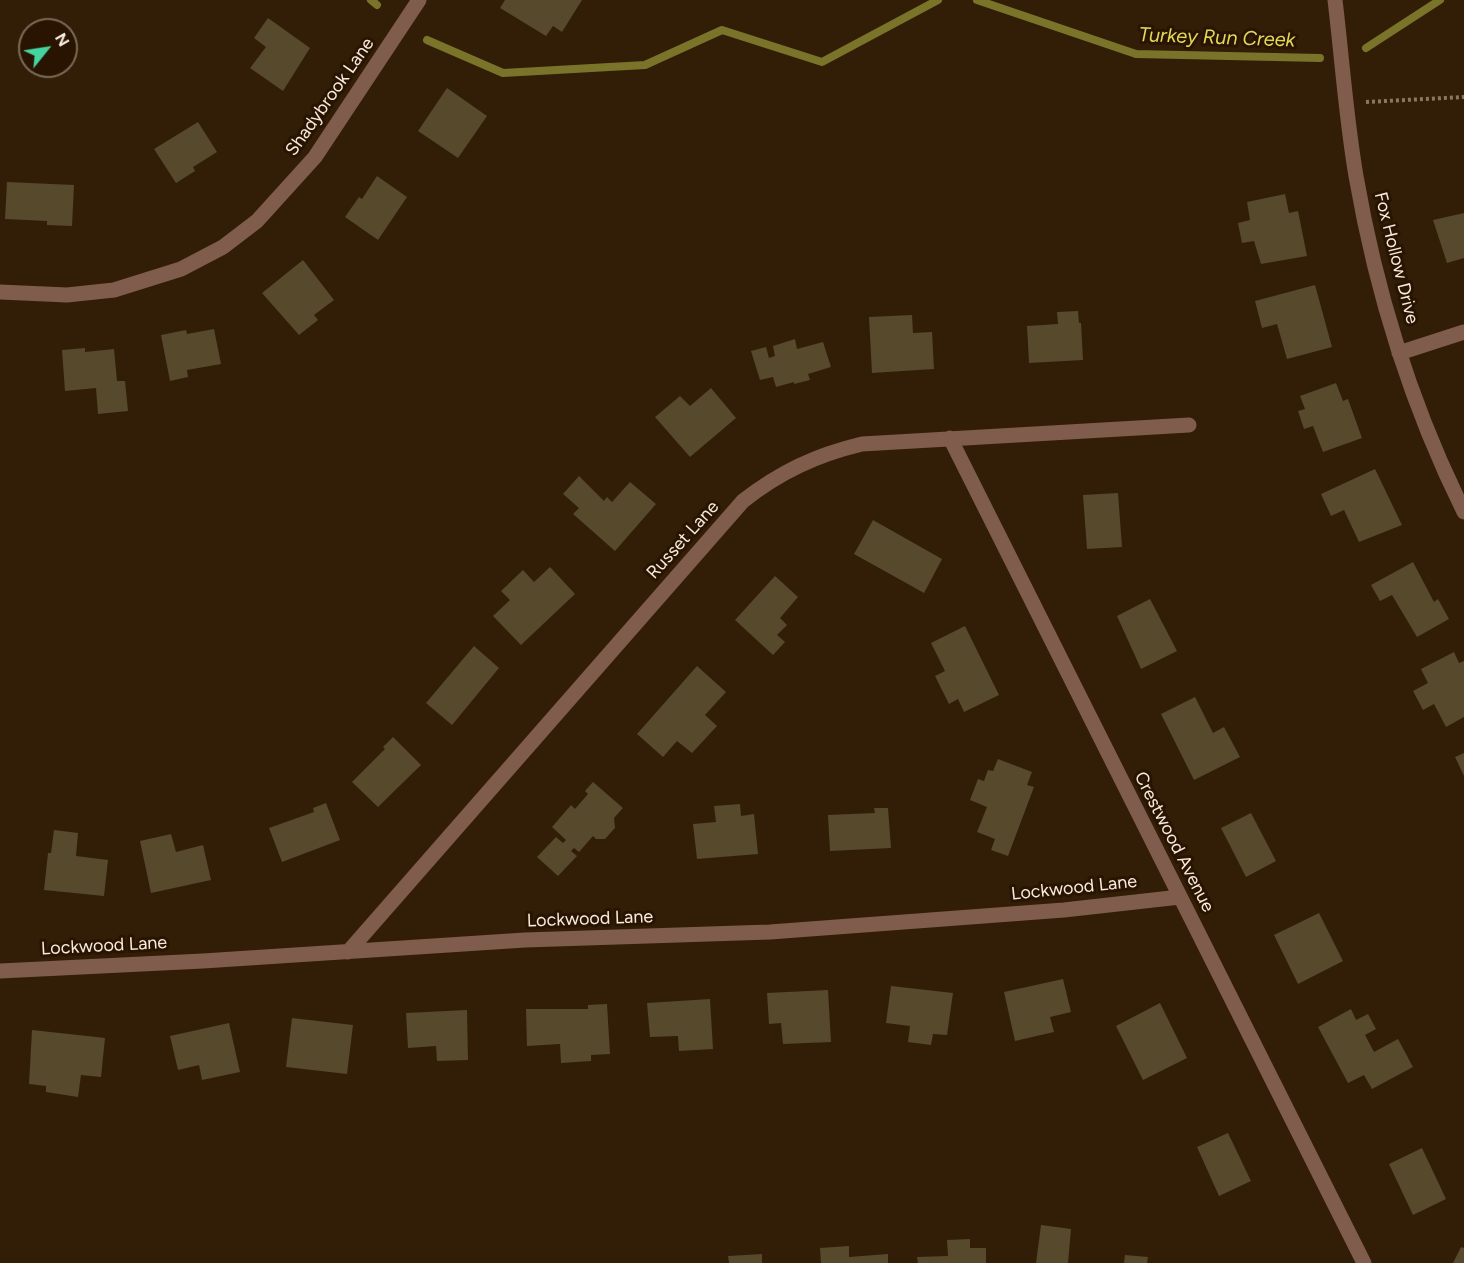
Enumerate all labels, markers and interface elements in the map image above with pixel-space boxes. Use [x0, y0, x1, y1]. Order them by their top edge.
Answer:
north arrow [18, 18, 78, 78]
water label: Turkey Run Creek [1138, 23, 1296, 53]
text: N [51, 30, 74, 50]
street label: Shadybrook Lane [281, 34, 379, 160]
street label: Fox Hollow Drive [1369, 190, 1423, 326]
street label: Russet Lane [642, 497, 724, 583]
street label: Crestwood Avenue [1129, 768, 1219, 916]
street label: Lockwood Lane [1010, 871, 1138, 905]
street label: Lockwood Lane [526, 906, 654, 932]
street label: Lockwood Lane [40, 932, 168, 960]

